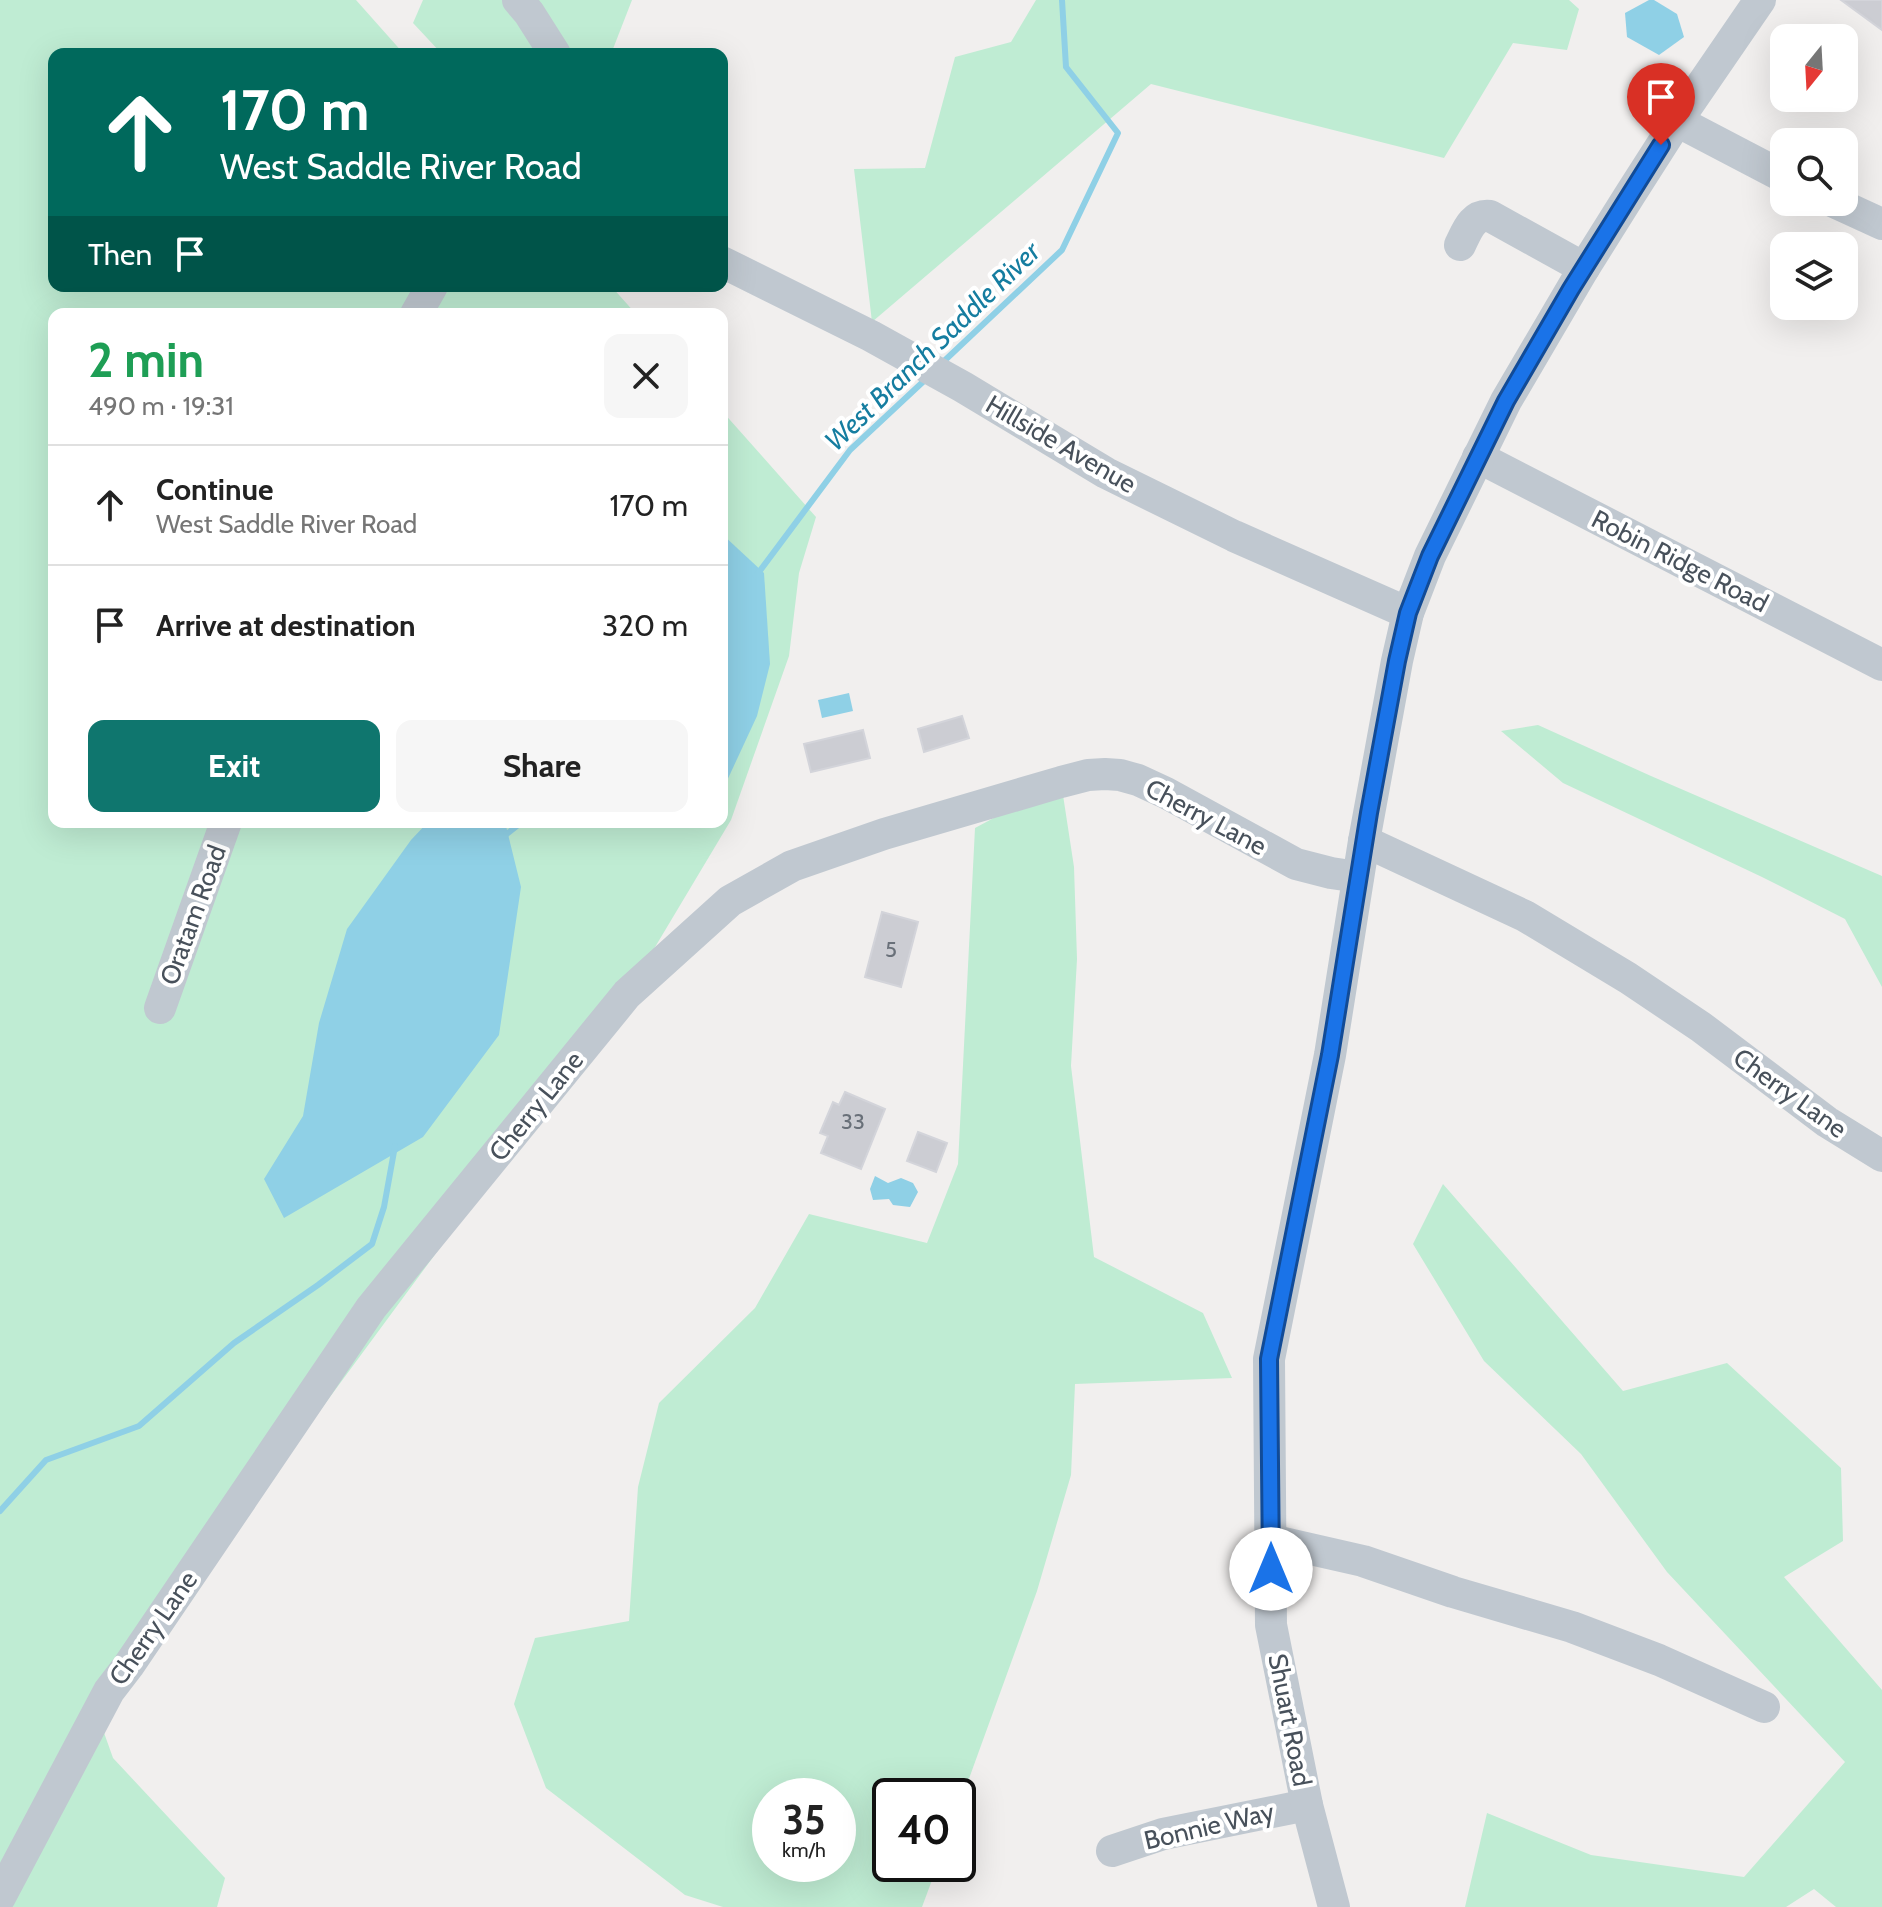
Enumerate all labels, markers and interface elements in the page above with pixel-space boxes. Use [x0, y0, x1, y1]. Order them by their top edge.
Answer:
north arrow [1770, 24, 1858, 112]
map controls [1770, 24, 1858, 320]
pin [1627, 63, 1695, 145]
icon: arrive [1639, 75, 1683, 119]
text: 170 m [220, 76, 370, 144]
icon: ahead [88, 80, 192, 184]
button: search [1770, 128, 1858, 216]
text: West Saddle River Road [220, 144, 582, 188]
icon: arrive [168, 232, 212, 276]
button: layers [1770, 232, 1858, 320]
water label: West Branch Saddle River [817, 233, 1048, 458]
text: Then [88, 236, 152, 273]
text: 2 min [88, 331, 204, 389]
button: close [604, 334, 688, 418]
street label: Hillside Avenue [980, 388, 1142, 500]
text: 490 m · 19:31 [88, 390, 234, 422]
text: Continue [156, 471, 273, 508]
icon: ahead [88, 483, 132, 527]
text: 170 m [609, 487, 688, 524]
street label: Robin Ridge Road [1586, 503, 1774, 619]
text: West Saddle River Road [156, 508, 417, 540]
icon: arrive [88, 603, 132, 647]
text: Arrive at destination [156, 607, 416, 644]
text: 320 m [602, 607, 688, 644]
button: Exit [88, 720, 380, 812]
button: Share [396, 720, 688, 812]
street label: Cherry Lane [1140, 772, 1272, 862]
street label: Oratam Road [153, 841, 233, 989]
house number: 5 [885, 936, 897, 963]
street label: Cherry Lane [1727, 1041, 1853, 1145]
street label: Cherry Lane [482, 1045, 590, 1167]
house number: 33 [841, 1108, 865, 1135]
position arrow [1229, 1527, 1313, 1611]
street label: Cherry Lane [102, 1565, 204, 1691]
street label: Shuart Road [1261, 1651, 1319, 1789]
speed limit sign: 40 [872, 1778, 976, 1882]
text: 35 [782, 1795, 826, 1844]
street label: Bonnie Way [1141, 1796, 1277, 1856]
text: km/h [782, 1838, 826, 1862]

